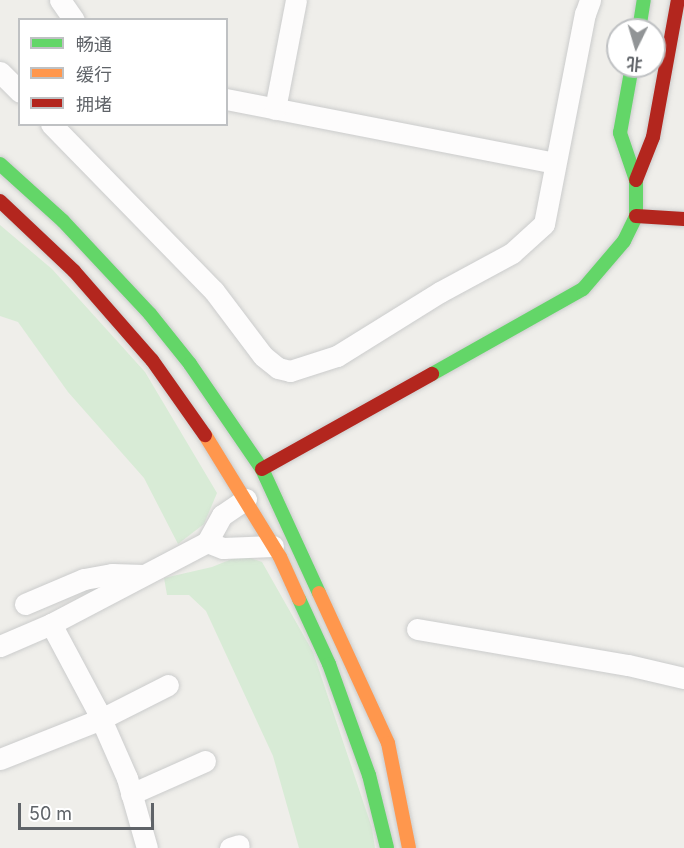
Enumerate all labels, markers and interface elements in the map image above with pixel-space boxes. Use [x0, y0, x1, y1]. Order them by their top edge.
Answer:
legend [18, 18, 228, 126]
north arrow [606, 18, 666, 78]
text: 畅通 [76, 34, 112, 55]
text: 北 [626, 53, 643, 75]
text: 缓行 [76, 64, 112, 85]
text: 拥堵 [76, 94, 112, 115]
scale bar [21, 791, 158, 829]
text: 50 m [29, 803, 72, 824]

